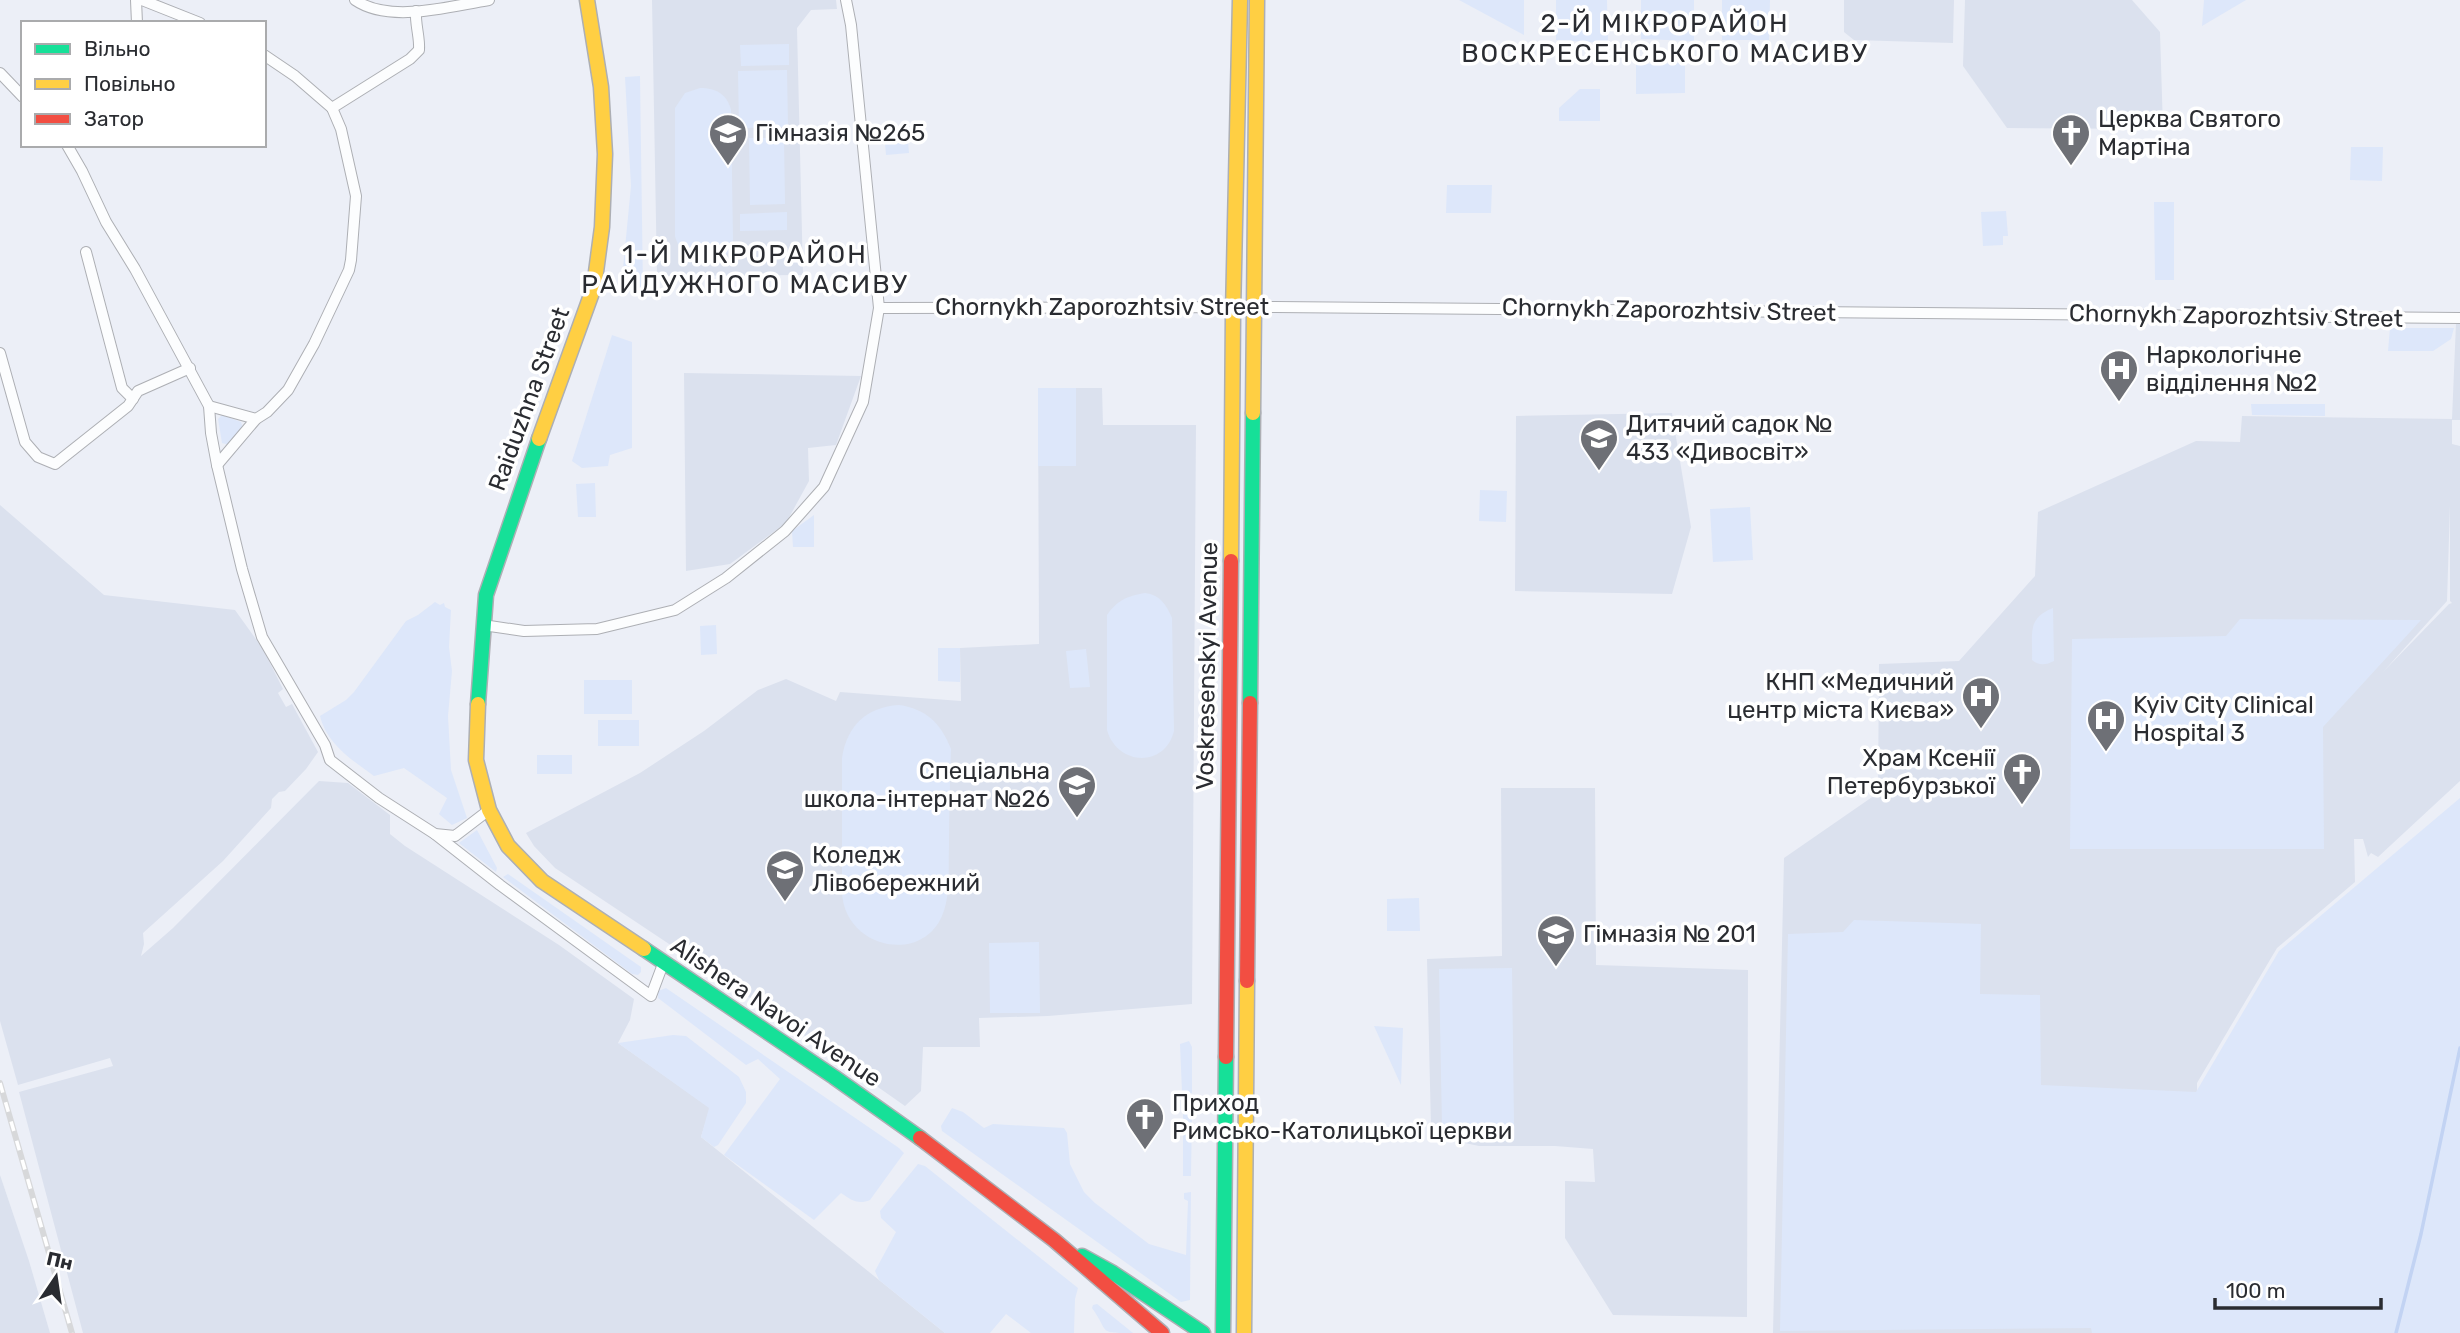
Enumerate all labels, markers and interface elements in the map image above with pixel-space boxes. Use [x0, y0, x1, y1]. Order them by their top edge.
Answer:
district label: 2-Й МІКРОРАЙОН ВОСКРЕСЕНСЬКОГО МАСИВУ [1461, 8, 1869, 69]
legend [21, 21, 266, 147]
text: Вільно [84, 36, 151, 61]
text: Повільно [84, 71, 175, 96]
place label: Церква Святого Мартіна [2098, 105, 2281, 161]
text: Затор [84, 106, 144, 131]
school or university icon: Гімназія №265 [707, 112, 749, 167]
church icon: Церква Святого Мартіна [2050, 112, 2092, 167]
place label: Гімназія №265 [755, 119, 925, 147]
district label: 1-Й МІКРОРАЙОН РАЙДУЖНОГО МАСИВУ [581, 239, 909, 300]
street label: Chornykh Zaporozhtsiv Street [935, 293, 1269, 321]
street label: Chornykh Zaporozhtsiv Street [1502, 293, 1836, 327]
street label: Chornykh Zaporozhtsiv Street [2069, 299, 2403, 333]
street label: Raiduzhna Street [483, 303, 575, 495]
place label: Наркологічне відділення №2 [2146, 341, 2317, 397]
hospital icon: Наркологічне відділення №2 [2098, 348, 2140, 403]
place label: Дитячий садок № 433 «Дивосвіт» [1626, 410, 1832, 466]
school or university icon: Дитячий садок № 433 «Дивосвіт» [1578, 417, 1620, 472]
street label: Voskresenskyi Avenue [1191, 542, 1223, 790]
place label: КНП «Медичний центр міста Києва» [1727, 668, 1954, 724]
hospital icon: КНП «Медичний центр міста Києва» [1960, 675, 2002, 730]
place label: Kyiv City Clinical Hospital 3 [2133, 691, 2314, 747]
hospital icon: Kyiv City Clinical Hospital 3 [2085, 698, 2127, 753]
place label: Храм Ксенії Петербурзької [1827, 744, 1996, 800]
church icon: Храм Ксенії Петербурзької [2001, 751, 2043, 806]
place label: Спеціальна школа-інтернат №26 [804, 757, 1050, 813]
school or university icon: Спеціальна школа-інтернат №26 [1056, 764, 1098, 819]
place label: Коледж Лівобережний [812, 841, 980, 897]
school or university icon: Коледж Лівобережний [764, 848, 806, 903]
school or university icon: Гімназія № 201 [1535, 913, 1577, 968]
place label: Гімназія № 201 [1583, 920, 1756, 948]
street label: Alishera Navoi Avenue [666, 931, 886, 1093]
place label: Приход Римсько-Католицької церкви [1172, 1089, 1512, 1145]
church icon: Приход Римсько-Католицької церкви [1124, 1096, 1166, 1151]
north arrow [21, 1242, 91, 1312]
text: Пн [44, 1247, 75, 1275]
scale bar [2215, 1266, 2381, 1310]
text: 100 m [2226, 1278, 2285, 1303]

